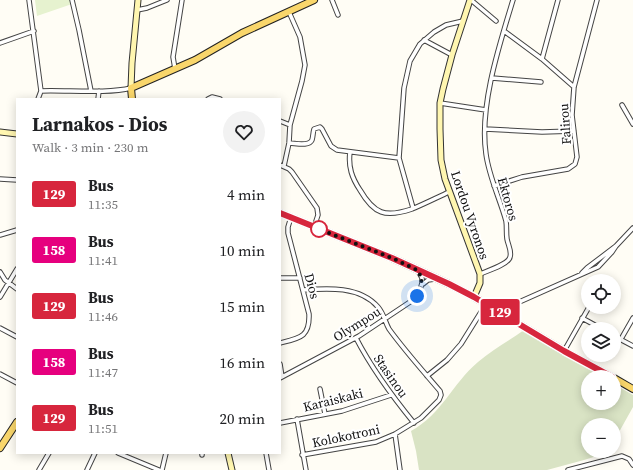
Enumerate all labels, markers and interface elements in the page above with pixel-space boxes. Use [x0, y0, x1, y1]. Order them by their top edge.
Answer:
street label: Falirou [555, 102, 575, 145]
text: Larnakos - Dios [32, 111, 167, 137]
button: heart [223, 111, 265, 153]
text: Walk · 3 min · 230 m [32, 139, 148, 156]
street label: Lordou Vyronos [447, 168, 493, 262]
text: Bus [88, 175, 114, 196]
street label: Ektoros [494, 175, 522, 223]
text: 129 [43, 184, 65, 204]
text: 4 min [227, 184, 265, 205]
text: 11:35 [88, 196, 118, 213]
unlabelled marker [310, 220, 328, 238]
text: Bus [88, 231, 114, 252]
text: 158 [43, 240, 65, 260]
text: 10 min [219, 240, 265, 261]
text: 11:41 [88, 252, 118, 269]
street label: Dios [300, 271, 324, 301]
map controls [581, 274, 621, 458]
button: locate [581, 274, 621, 314]
your location [407, 286, 427, 306]
text: Bus [88, 287, 114, 308]
text: 129 [43, 296, 65, 316]
text: 15 min [219, 296, 265, 317]
line badge: 129 [477, 299, 523, 325]
street label: Olympou [330, 302, 384, 345]
text: 129 [489, 302, 511, 322]
text: 11:46 [88, 308, 118, 325]
button: layers [581, 322, 621, 362]
text: Bus [88, 343, 114, 364]
street label: Stasinou [370, 351, 412, 401]
text: 158 [43, 352, 65, 372]
text: 16 min [219, 352, 265, 373]
text: 11:47 [88, 364, 118, 381]
button: + [581, 370, 621, 410]
street label: Karaiskaki [301, 384, 365, 416]
text: Bus [88, 399, 114, 420]
text: 129 [43, 408, 65, 428]
text: 20 min [219, 408, 265, 429]
button: − [581, 418, 621, 458]
text: 11:51 [88, 420, 118, 437]
street label: Kolokotroni [311, 421, 381, 451]

